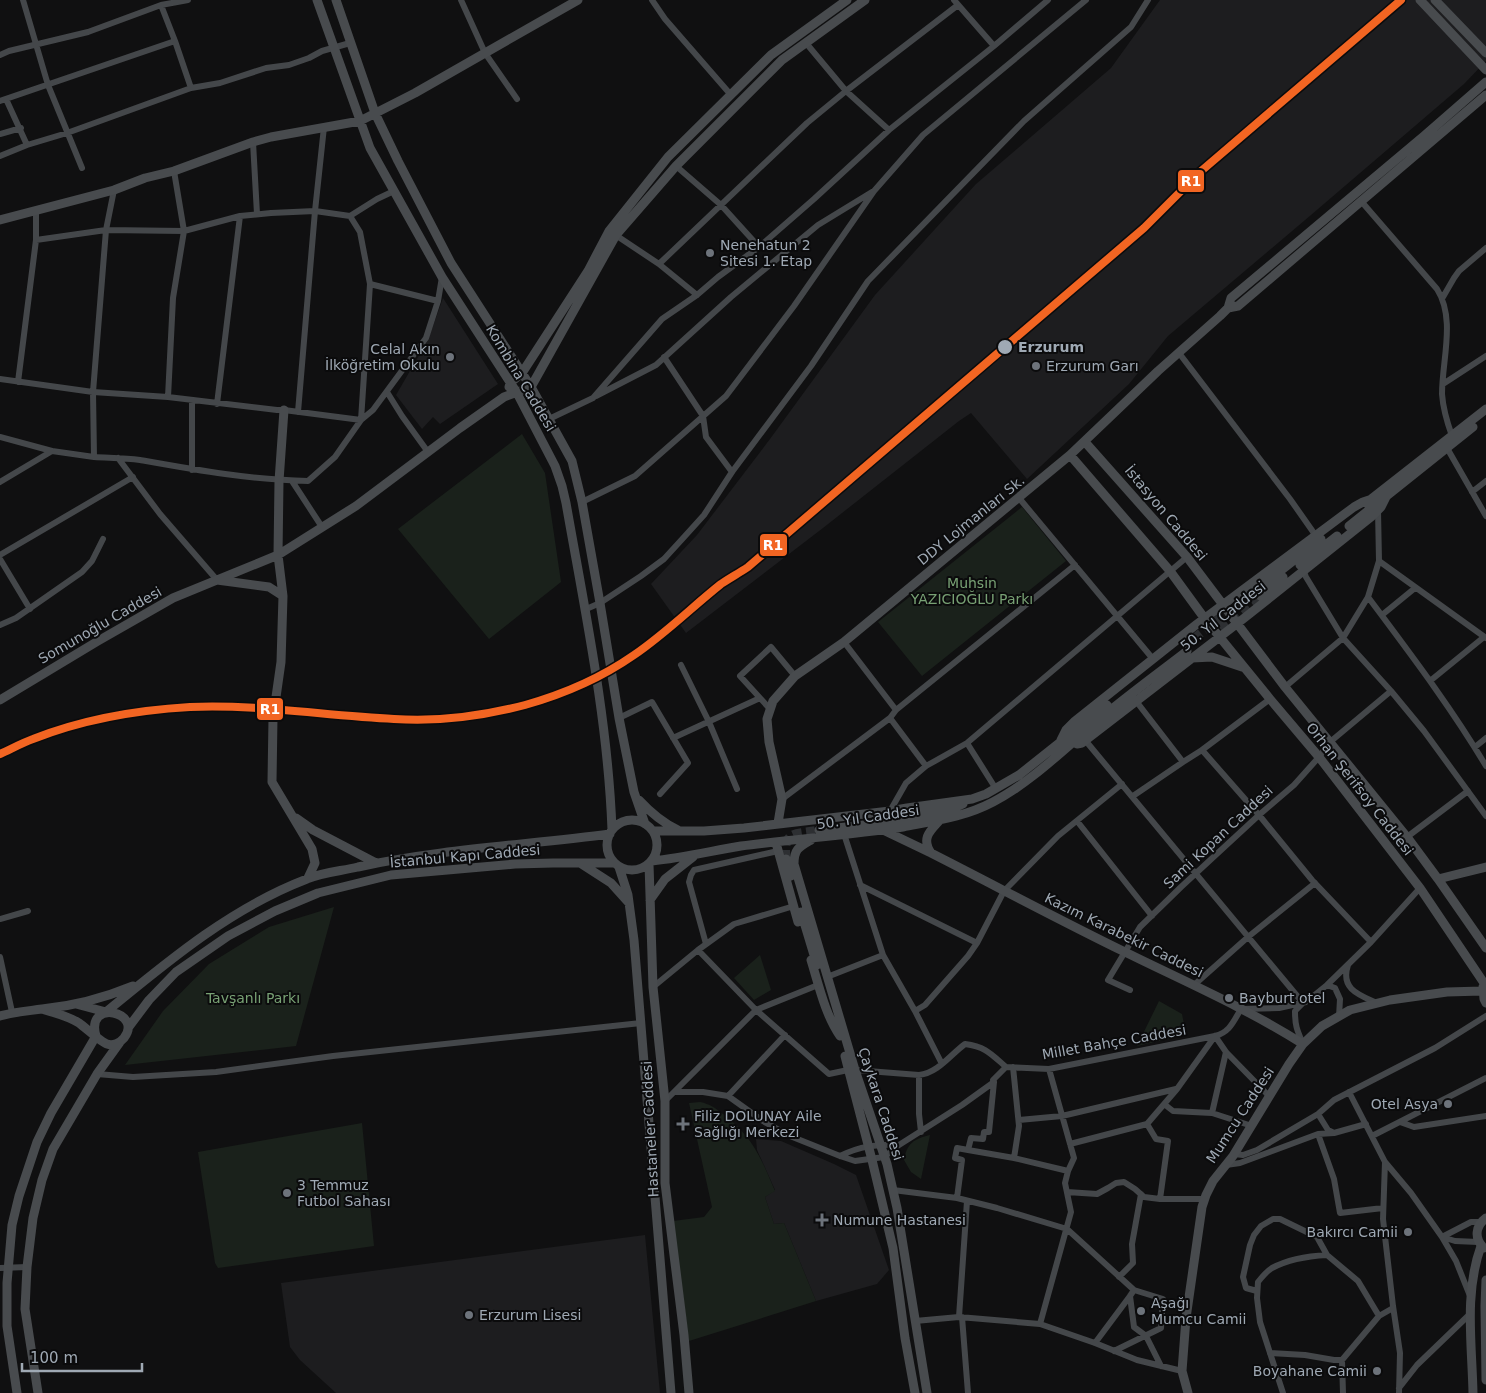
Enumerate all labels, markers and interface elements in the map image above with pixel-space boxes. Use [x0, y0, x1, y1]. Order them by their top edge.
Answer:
line badge: R1 [1177, 169, 1205, 193]
text: R1 [1181, 173, 1201, 189]
place label: Nenehatun 2 Sitesi 1. Etap [720, 237, 812, 269]
marker: Nenehatun 2 Sitesi 1. Etap [704, 247, 716, 259]
street label: Kombina Caddesi [483, 322, 559, 434]
marker: Erzurum [996, 338, 1014, 356]
place label: Erzurum [1018, 339, 1084, 355]
place label: Celal Akın İlköğretim Okulu [325, 341, 440, 373]
marker: Celal Akın İlköğretim Okulu [444, 351, 456, 363]
place label: Erzurum Garı [1046, 358, 1139, 374]
marker: Erzurum Garı [1030, 360, 1042, 372]
street label: İstasyon Caddesi [1122, 462, 1211, 564]
street label: DDY Lojmanları Sk. [914, 472, 1028, 568]
line badge: R1 [759, 533, 788, 557]
text: R1 [763, 537, 783, 553]
park label: Muhsin YAZICIOĞLU Parkı [910, 575, 1033, 607]
street label: 50. Yıl Caddesi [1177, 578, 1269, 654]
street label: Somunoğlu Caddesi [36, 583, 164, 667]
line badge: R1 [256, 697, 284, 721]
text: R1 [260, 701, 280, 717]
street label: Orhan Şerifsoy Caddesi [1303, 719, 1417, 859]
street label: Sami Kopan Caddesi [1160, 782, 1276, 892]
street label: 50. Yıl Caddesi [816, 802, 920, 832]
street label: İstanbul Kapı Caddesi [389, 840, 541, 871]
street label: Kazım Karabekir Caddesi [1042, 890, 1206, 980]
park label: Tavşanlı Parkı [205, 990, 300, 1006]
place label: Bayburt otel [1239, 990, 1325, 1006]
marker: Bayburt otel [1223, 992, 1235, 1004]
street label: Millet Bahçe Caddesi [1041, 1021, 1187, 1063]
street label: Çaykara Caddesi [855, 1046, 907, 1162]
street label: Hastaneler Caddesi [638, 1060, 662, 1198]
street label: Mumcu Caddesi [1203, 1064, 1277, 1166]
place label: Otel Asya [1371, 1096, 1438, 1112]
marker: Otel Asya [1442, 1098, 1454, 1110]
place label: Filiz DOLUNAY Aile Sağlığı Merkezi [694, 1108, 822, 1140]
marker: Filiz DOLUNAY Aile Sağlığı Merkezi [676, 1117, 690, 1131]
place label: 3 Temmuz Futbol Sahası [297, 1177, 391, 1209]
marker: 3 Temmuz Futbol Sahası [281, 1187, 293, 1199]
place label: Numune Hastanesi [833, 1212, 966, 1228]
marker: Numune Hastanesi [815, 1213, 829, 1227]
place label: Bakırcı Camii [1307, 1224, 1398, 1240]
marker: Bakırcı Camii [1402, 1226, 1414, 1238]
place label: Aşağı Mumcu Camii [1151, 1295, 1246, 1327]
marker: Aşağı Mumcu Camii [1135, 1305, 1147, 1317]
place label: Erzurum Lisesi [479, 1307, 581, 1323]
marker: Erzurum Lisesi [463, 1309, 475, 1321]
scale bar [22, 1340, 142, 1372]
text: 100 m [30, 1349, 78, 1367]
place label: Boyahane Camii [1253, 1363, 1367, 1379]
marker: Boyahane Camii [1371, 1365, 1383, 1377]

